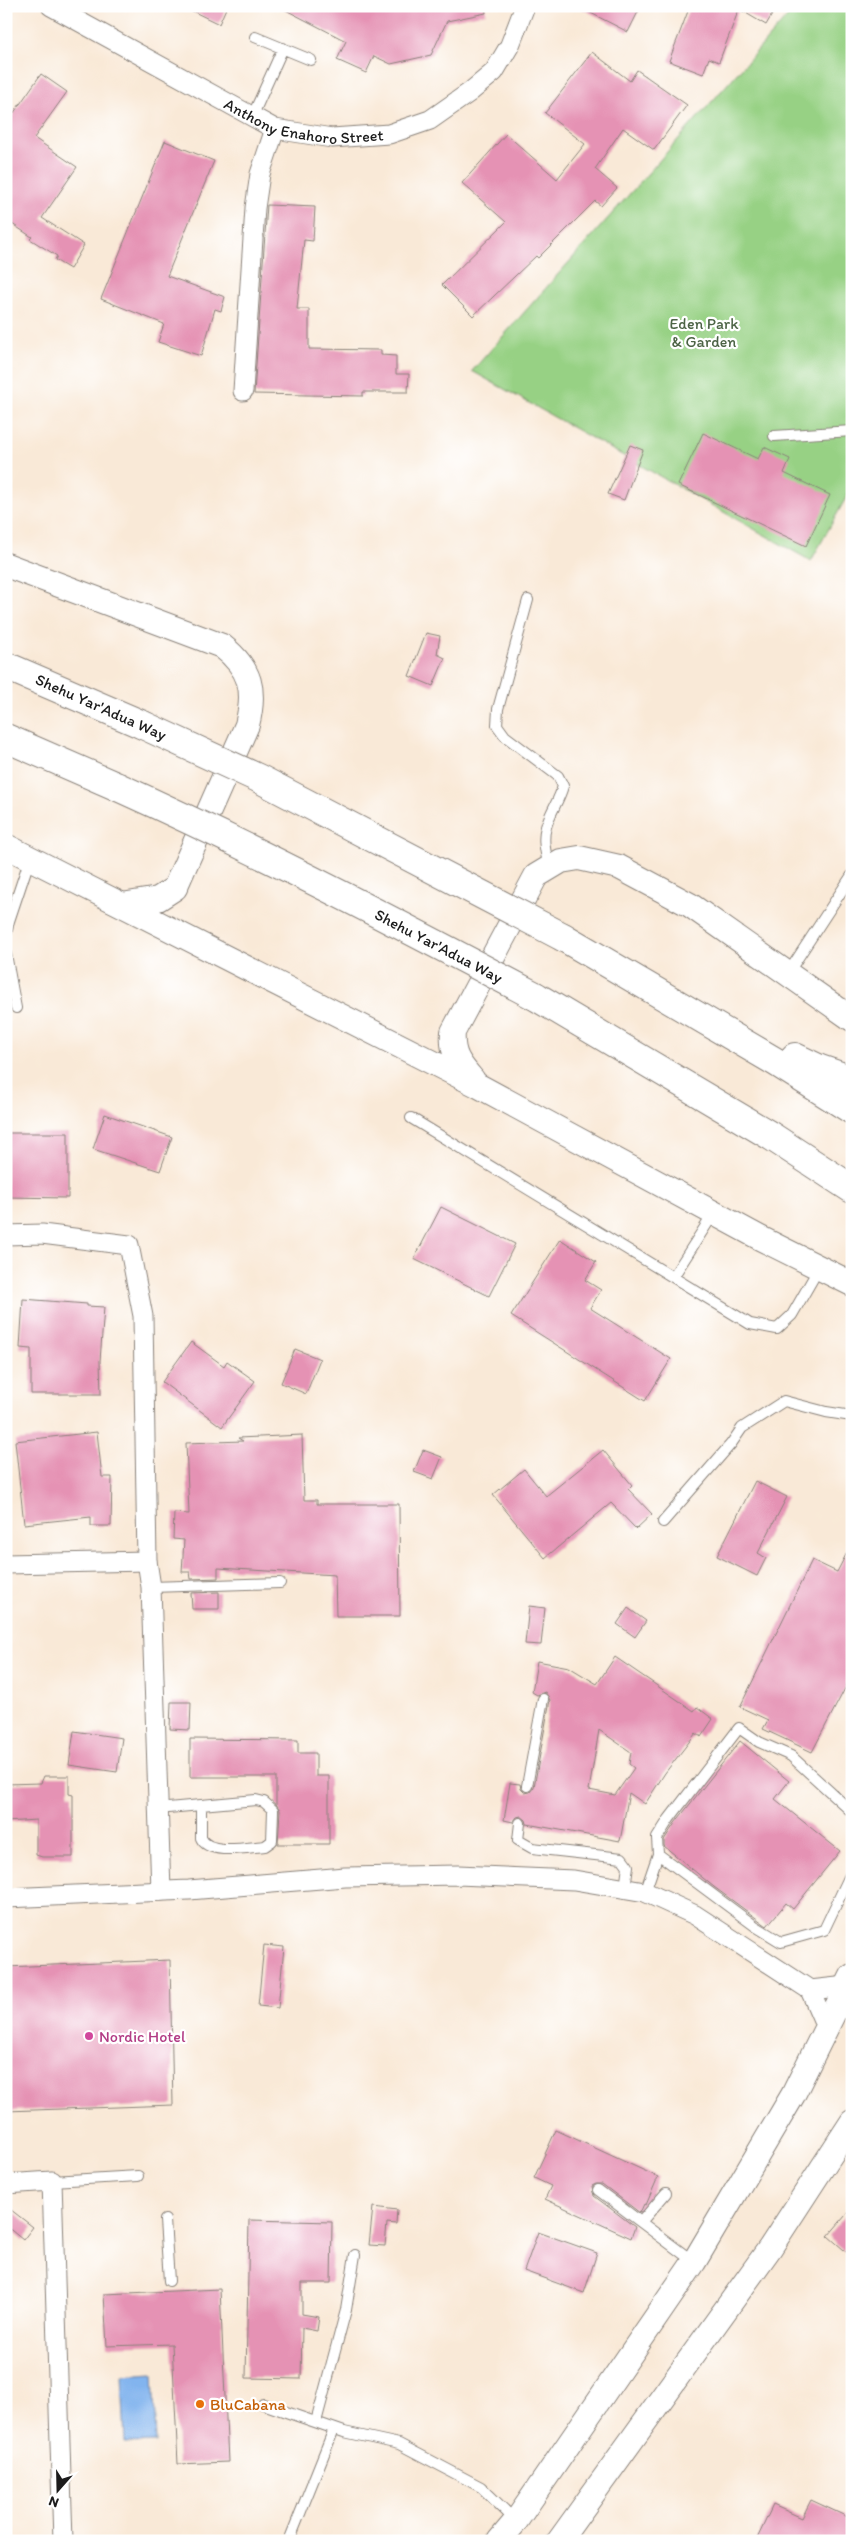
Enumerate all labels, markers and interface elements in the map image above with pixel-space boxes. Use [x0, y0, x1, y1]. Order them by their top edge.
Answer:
street label: Anthony Enahoro Street [221, 94, 384, 148]
park label: Eden Park & Garden [670, 314, 739, 351]
street label: Shehu Yar'Adua Way [33, 670, 170, 745]
street label: Shehu Yar'Adua Way [372, 904, 506, 987]
place label: Nordic Hotel [99, 2027, 186, 2046]
marker: Nordic Hotel [83, 2030, 95, 2042]
place label: BluCabana [210, 2395, 287, 2414]
marker: BluCabana [194, 2398, 206, 2410]
north arrow [32, 2464, 82, 2514]
text: N [46, 2492, 61, 2511]

